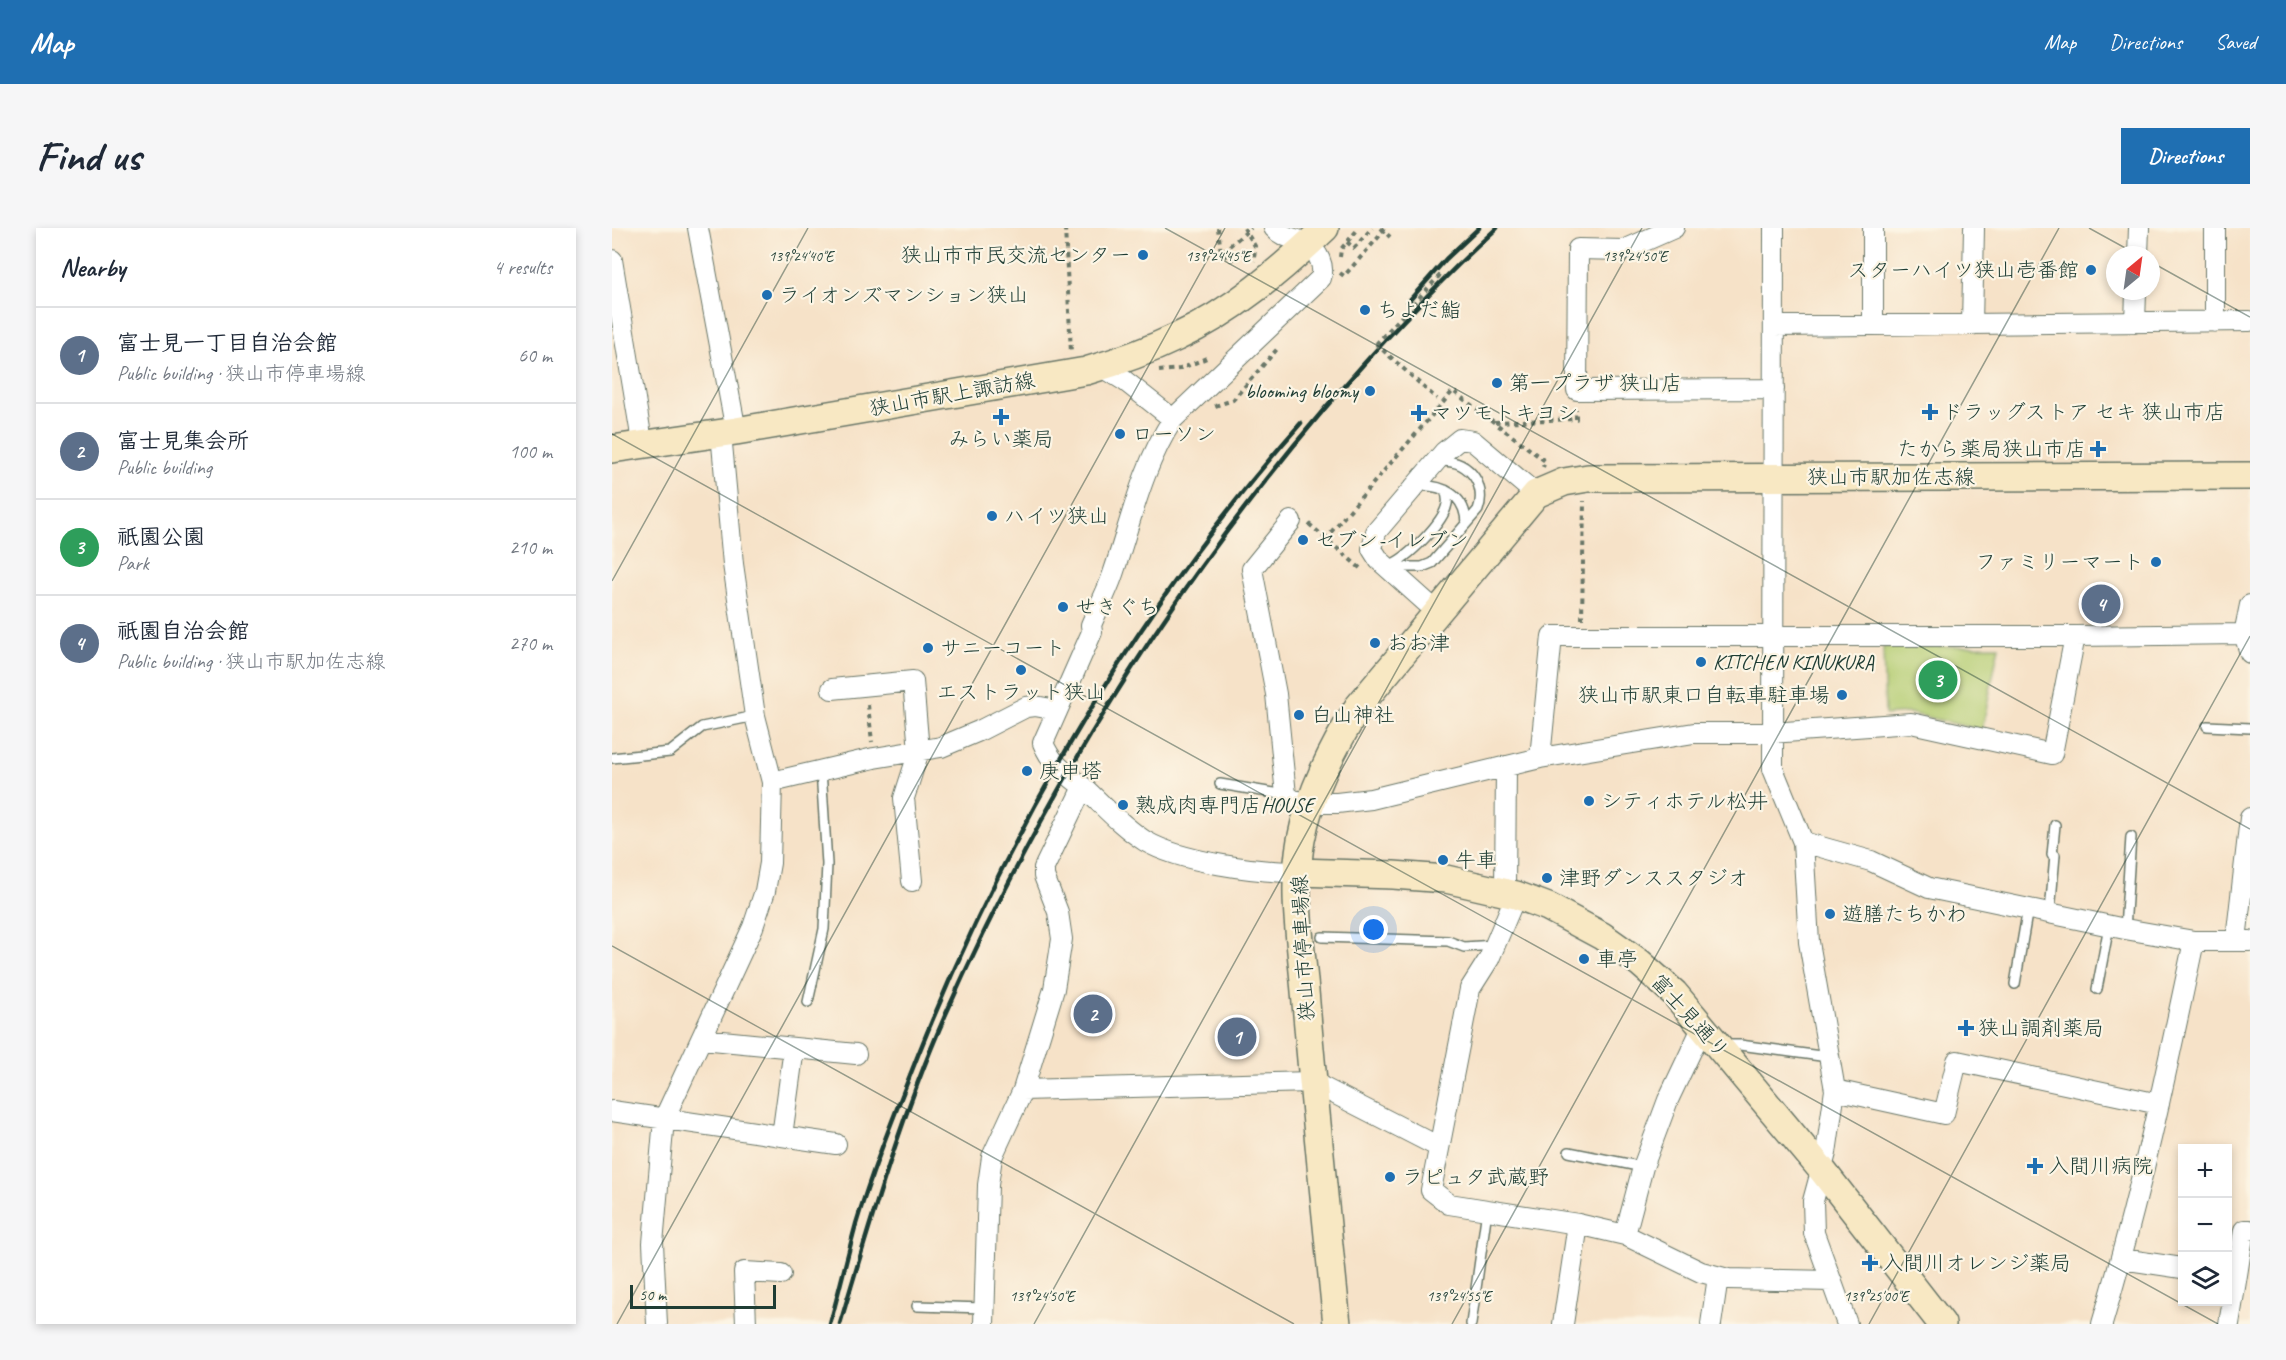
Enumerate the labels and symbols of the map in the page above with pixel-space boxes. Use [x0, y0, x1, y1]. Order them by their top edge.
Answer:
place label: 狭山市市民交流センター [901, 242, 1131, 268]
north arrow [2106, 246, 2160, 300]
text: 139°24'40"E [769, 247, 835, 266]
text: 139°24'45"E [1186, 247, 1252, 266]
text: 139°24'50"E [1603, 247, 1669, 266]
marker: 狭山市市民交流センター [1136, 248, 1150, 262]
place label: スターハイツ狭山壱番館 [1848, 257, 2079, 283]
marker: スターハイツ狭山壱番館 [2084, 263, 2098, 277]
place label: ライオンズマンション狭山 [779, 282, 1028, 308]
marker: ライオンズマンション狭山 [760, 288, 774, 302]
place label: ちよだ鮨 [1377, 297, 1461, 323]
marker: ちよだ鮨 [1358, 303, 1372, 317]
street label: 狭山市駅上諏訪線 [867, 367, 1037, 421]
place label: 第一プラザ 狭山店 [1509, 370, 1682, 396]
marker: 第一プラザ 狭山店 [1490, 376, 1504, 390]
place label: blooming bloomy [1245, 378, 1360, 404]
marker: blooming bloomy [1363, 384, 1377, 398]
place label: ドラッグストア セキ 狭山市店 [1942, 399, 2226, 425]
place label: マツモトキヨシ [1431, 400, 1578, 426]
marker: ドラッグストア セキ 狭山市店 [1923, 405, 1937, 419]
marker: マツモトキヨシ [1412, 406, 1426, 420]
marker: みらい薬局 [994, 410, 1008, 424]
place label: ローソン [1132, 421, 1216, 447]
place label: みらい薬局 [949, 426, 1054, 452]
marker: ローソン [1113, 427, 1127, 441]
place label: たから薬局狭山市店 [1897, 436, 2086, 462]
marker: たから薬局狭山市店 [2091, 442, 2105, 456]
street label: 狭山市駅加佐志線 [1807, 464, 1975, 490]
place label: ハイツ狭山 [1004, 503, 1109, 529]
marker: ハイツ狭山 [985, 509, 999, 523]
place label: セブン-イレブン [1315, 527, 1469, 553]
marker: セブン-イレブン [1296, 533, 1310, 547]
place label: ファミリーマート [1976, 549, 2144, 575]
marker: ファミリーマート [2149, 555, 2163, 569]
pin: 4 [2082, 582, 2120, 626]
place label: せきぐち [1075, 594, 1159, 620]
marker: せきぐち [1056, 600, 1070, 614]
place label: おお津 [1387, 630, 1450, 656]
place label: サニーコート [940, 635, 1066, 661]
marker: おお津 [1368, 636, 1382, 650]
marker: サニーコート [921, 641, 935, 655]
place label: KITCHEN KINUKURA [1713, 649, 1874, 675]
marker: KITCHEN KINUKURA [1694, 655, 1708, 669]
pin: 3 [1918, 658, 1958, 702]
marker: エストラット狭山 [1014, 663, 1028, 677]
place label: エストラット狭山 [936, 679, 1106, 705]
place label: 狭山市駅東口自転車駐車場 [1578, 682, 1830, 708]
marker: 狭山市駅東口自転車駐車場 [1835, 688, 1849, 702]
place label: 白山神社 [1311, 702, 1395, 728]
marker: 白山神社 [1292, 708, 1306, 722]
place label: 庚申塔 [1039, 758, 1102, 784]
marker: 庚申塔 [1020, 764, 1034, 778]
place label: シティホテル松井 [1601, 788, 1768, 814]
place label: 熟成肉専門店HOUSE [1135, 792, 1316, 818]
marker: シティホテル松井 [1582, 794, 1596, 808]
marker: 熟成肉専門店HOUSE [1116, 798, 1130, 812]
place label: 牛車 [1455, 847, 1497, 873]
marker: 牛車 [1436, 853, 1450, 867]
place label: 津野ダンススタジオ [1559, 865, 1748, 891]
marker: 津野ダンススタジオ [1540, 871, 1554, 885]
street label: 狭山市停車場線 [1286, 874, 1320, 1022]
place label: 遊膳たちかわ [1842, 901, 1967, 927]
marker: 遊膳たちかわ [1823, 907, 1837, 921]
your location [1359, 915, 1388, 944]
place label: 車亭 [1596, 946, 1638, 972]
marker: 車亭 [1577, 952, 1591, 966]
street label: 富士見通り [1645, 968, 1735, 1064]
pin: 2 [1074, 992, 1112, 1036]
pin: 1 [1218, 1014, 1256, 1060]
place label: 狭山調剤薬局 [1978, 1015, 2104, 1041]
marker: 狭山調剤薬局 [1959, 1021, 1973, 1035]
place label: 入間川病院 [2048, 1153, 2153, 1179]
marker: 入間川病院 [2026, 1157, 2044, 1175]
place label: ラピュタ武蔵野 [1402, 1164, 1549, 1190]
marker: ラピュタ武蔵野 [1383, 1170, 1397, 1184]
place label: 入間川オレンジ薬局 [1882, 1250, 2071, 1276]
marker: 入間川オレンジ薬局 [1863, 1256, 1877, 1270]
scale bar [630, 1282, 776, 1310]
text: 139°24'50"E [1010, 1287, 1076, 1306]
text: 139°24'55"E [1427, 1287, 1493, 1306]
text: 139°25'00"E [1844, 1287, 1910, 1306]

